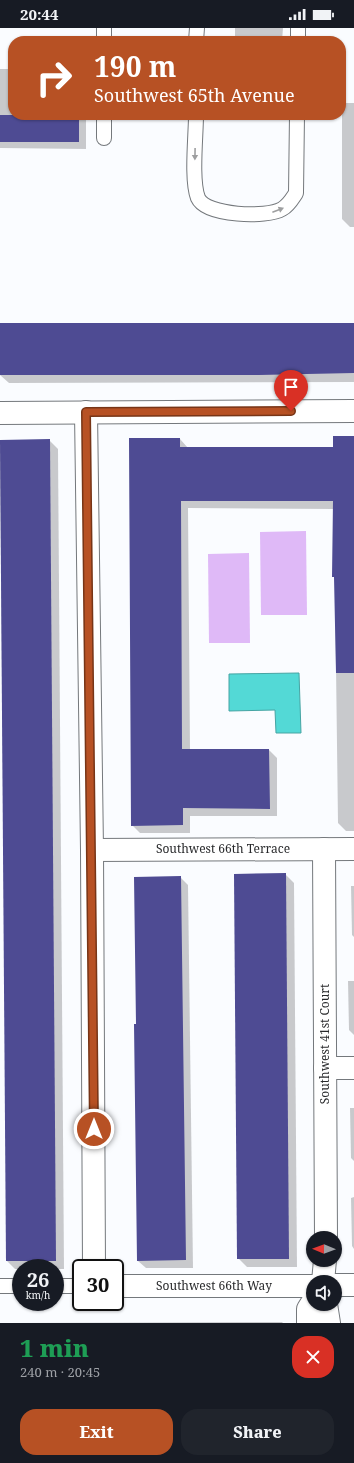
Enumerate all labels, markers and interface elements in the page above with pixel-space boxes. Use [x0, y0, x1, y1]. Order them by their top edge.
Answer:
text: 20:44 [20, 4, 58, 24]
text: 190 m [94, 47, 176, 85]
icon: right [28, 52, 80, 104]
text: Southwest 65th Avenue [94, 83, 295, 107]
one-way arrow [192, 148, 199, 160]
one-way arrow [273, 206, 285, 212]
pin [274, 370, 308, 411]
icon: arrive [280, 376, 302, 398]
street label: Southwest 66th Terrace [156, 840, 290, 857]
street label: Southwest 41st Court [316, 984, 333, 1104]
position arrow [73, 1108, 115, 1150]
north arrow [306, 1231, 342, 1267]
map controls [306, 1231, 342, 1311]
speed limit sign: 30 [72, 1259, 124, 1311]
text: 26 [27, 1266, 49, 1293]
button: sound [306, 1275, 342, 1311]
street label: Southwest 66th Way [156, 1277, 272, 1294]
text: km/h [26, 1288, 50, 1302]
text: 1 min [20, 1331, 89, 1364]
button: close [292, 1336, 334, 1378]
text: 240 m · 20:45 [20, 1363, 100, 1381]
button: Exit [20, 1409, 173, 1455]
button: Share [181, 1409, 334, 1455]

